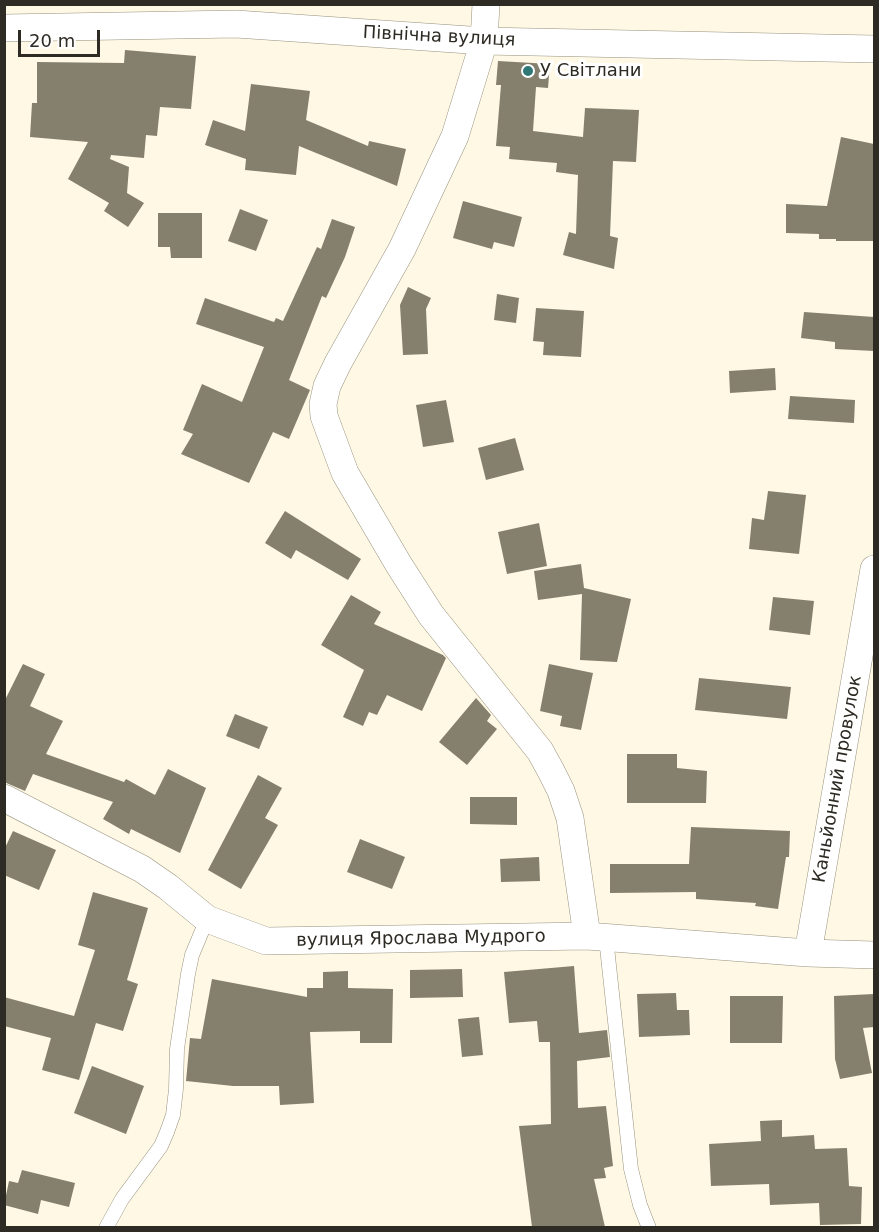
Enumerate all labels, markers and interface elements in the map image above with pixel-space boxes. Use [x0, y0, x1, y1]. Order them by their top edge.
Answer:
scale bar [21, 18, 104, 56]
street label: Північна вулиця [362, 22, 516, 52]
text: 20 m [29, 30, 75, 51]
place label: У Світлани [540, 60, 641, 82]
marker: У Світлани [521, 64, 535, 78]
street label: Каньйонний провулок [809, 674, 867, 884]
street label: вулиця Ярослава Мудрого [296, 926, 546, 952]

